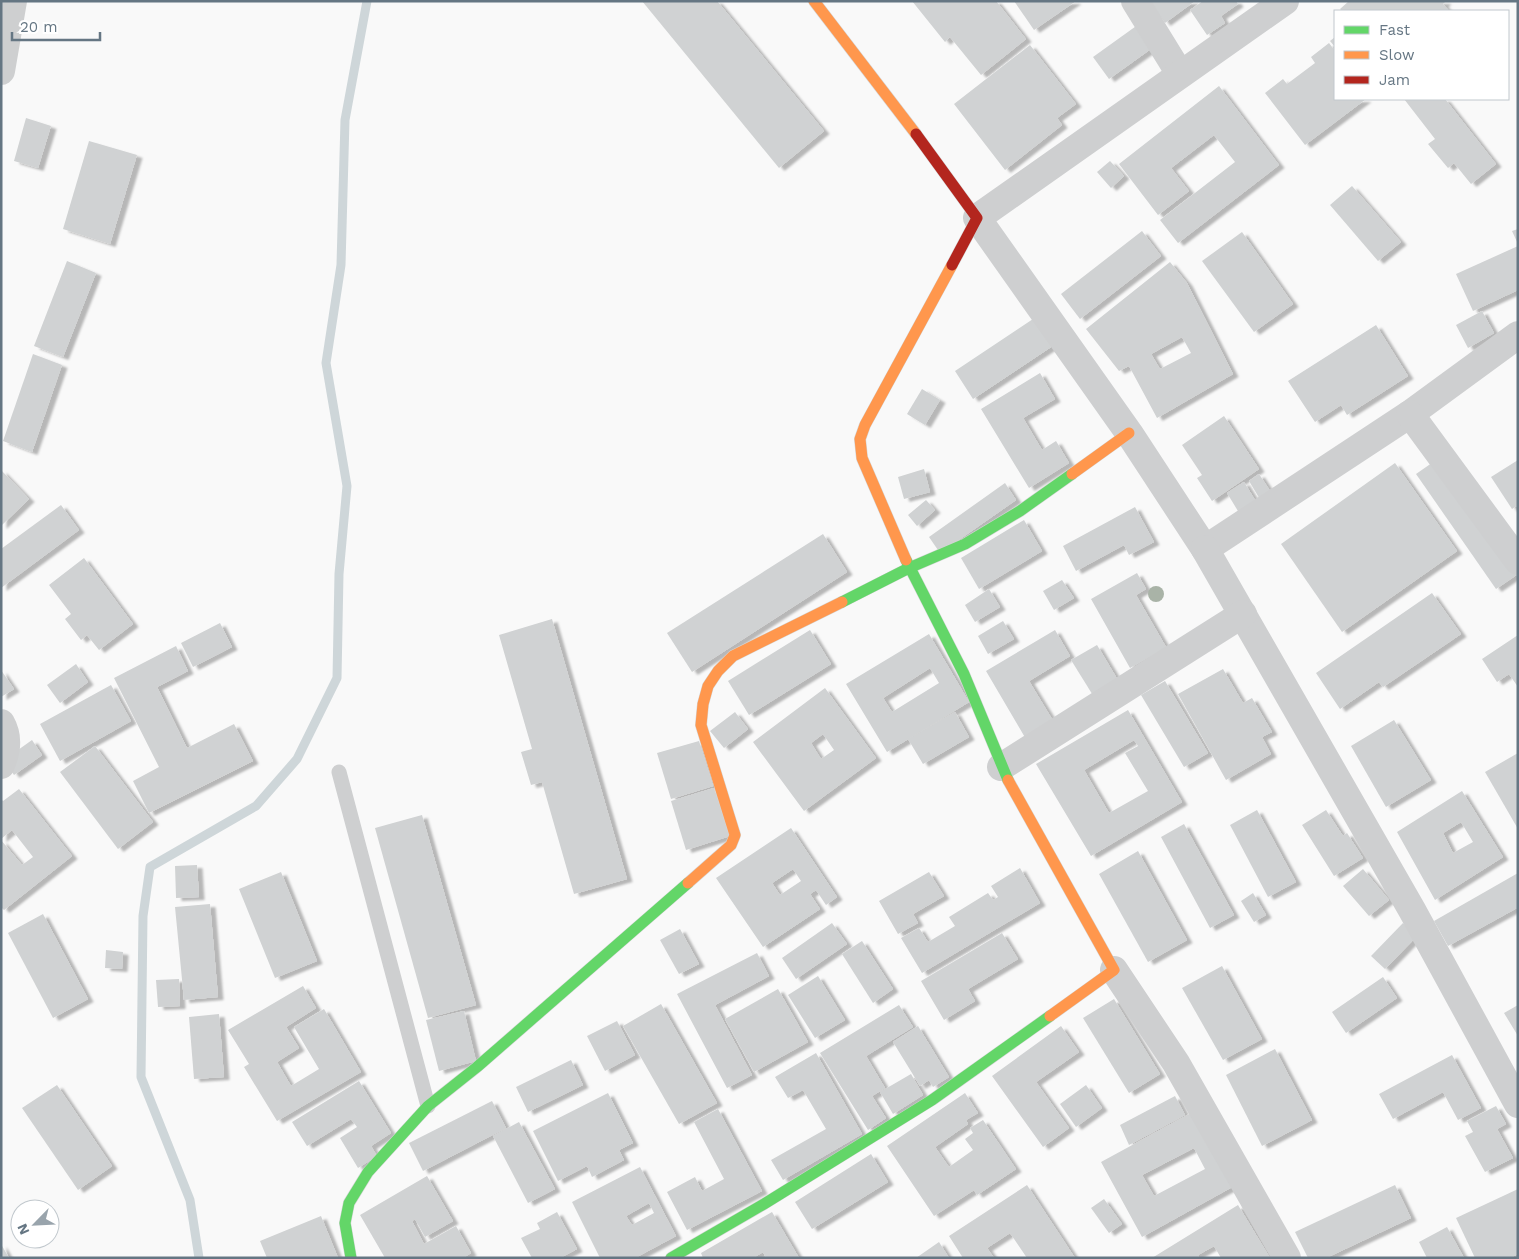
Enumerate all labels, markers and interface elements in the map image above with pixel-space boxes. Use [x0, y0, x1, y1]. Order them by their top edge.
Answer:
scale bar [12, 10, 100, 42]
legend [1334, 10, 1509, 100]
text: 20 m [20, 18, 58, 36]
text: Fast [1379, 21, 1411, 39]
text: Slow [1379, 46, 1415, 64]
text: Jam [1379, 71, 1410, 89]
north arrow [10, 1199, 60, 1249]
text: N [14, 1221, 33, 1237]

